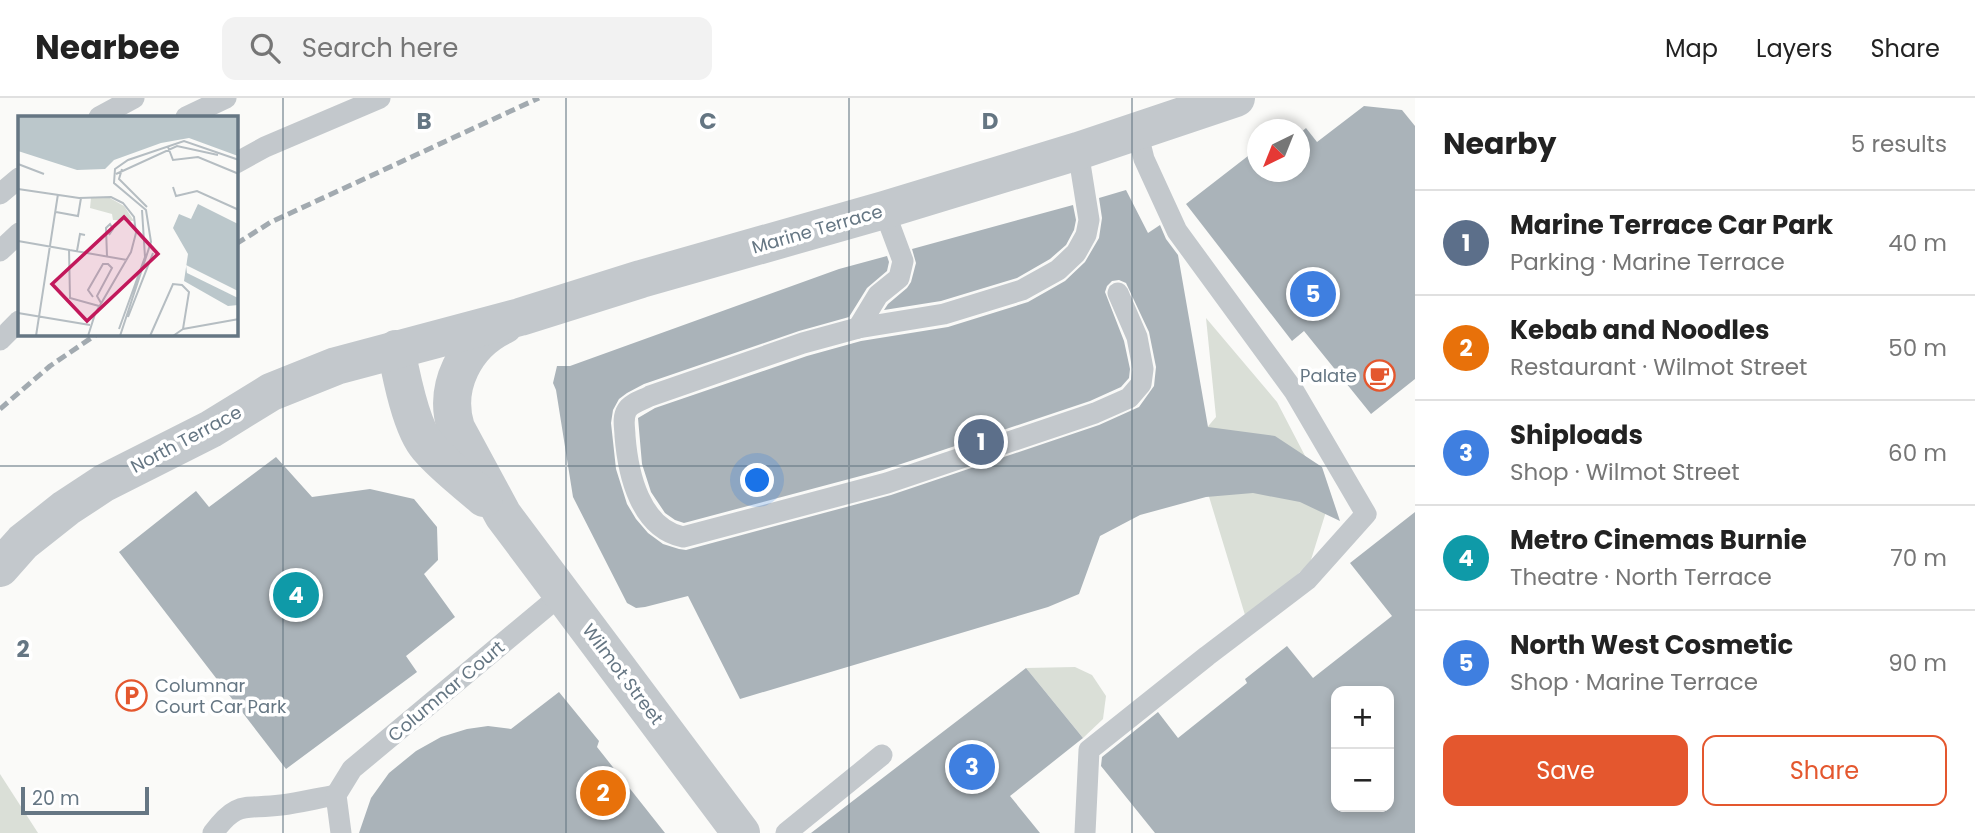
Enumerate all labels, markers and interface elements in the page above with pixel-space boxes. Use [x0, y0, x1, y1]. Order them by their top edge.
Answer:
search box [222, 17, 712, 80]
text: Nearbee [35, 24, 180, 71]
icon: search [246, 29, 284, 67]
text: Search here [302, 30, 458, 66]
text: Map [1665, 32, 1718, 65]
text: Layers [1756, 32, 1832, 65]
text: Share [1870, 32, 1940, 65]
text: B [416, 105, 432, 137]
text: C [699, 105, 717, 137]
text: D [982, 105, 998, 137]
inset map [18, 116, 238, 336]
north arrow [1247, 119, 1310, 182]
text: Nearby [1443, 122, 1557, 165]
text: 5 results [1851, 128, 1947, 160]
street label: Marine Terrace [749, 198, 885, 260]
text: Marine Terrace Car Park [1510, 207, 1833, 243]
text: 1 [1462, 227, 1470, 259]
text: 40 m [1888, 227, 1947, 259]
text: Parking · Marine Terrace [1510, 246, 1785, 278]
pin: 5 [1290, 268, 1336, 320]
text: Kebab and Noodles [1510, 312, 1769, 348]
text: 2 [1459, 332, 1473, 364]
text: 50 m [1888, 332, 1947, 364]
text: Restaurant · Wilmot Street [1510, 351, 1807, 383]
cafe icon: Palate [1363, 358, 1397, 392]
place label: Palate [1300, 363, 1357, 388]
street label: North Terrace [126, 399, 246, 479]
pin: 1 [958, 416, 1004, 468]
text: Shiploads [1510, 417, 1643, 453]
text: 3 [1459, 437, 1473, 469]
text: 60 m [1888, 437, 1947, 469]
text: Shop · Wilmot Street [1510, 456, 1740, 488]
your location [740, 463, 774, 497]
text: Metro Cinemas Burnie [1510, 522, 1807, 558]
text: 4 [1458, 542, 1474, 574]
text: 70 m [1890, 542, 1947, 574]
text: Theatre · North Terrace [1510, 561, 1772, 593]
pin: 4 [273, 569, 319, 621]
street label: Wilmot Street [577, 618, 669, 730]
text: North West Cosmetic [1510, 627, 1793, 663]
text: 2 [16, 633, 30, 665]
street label: Columnar Court [382, 635, 510, 747]
text: 5 [1459, 647, 1473, 679]
text: 90 m [1888, 647, 1947, 679]
text: Shop · Marine Terrace [1510, 666, 1758, 698]
place label: Columnar Court Car Park [155, 673, 287, 719]
parking icon: Columnar Court Car Park [115, 678, 149, 712]
map controls [1331, 686, 1394, 812]
button: + [1331, 686, 1394, 749]
button: Save [1443, 735, 1688, 806]
button: Share [1702, 735, 1947, 806]
pin: 3 [949, 741, 995, 793]
button: − [1331, 749, 1394, 812]
pin: 2 [580, 767, 626, 819]
scale bar [21, 784, 149, 816]
text: 20 m [32, 785, 80, 812]

